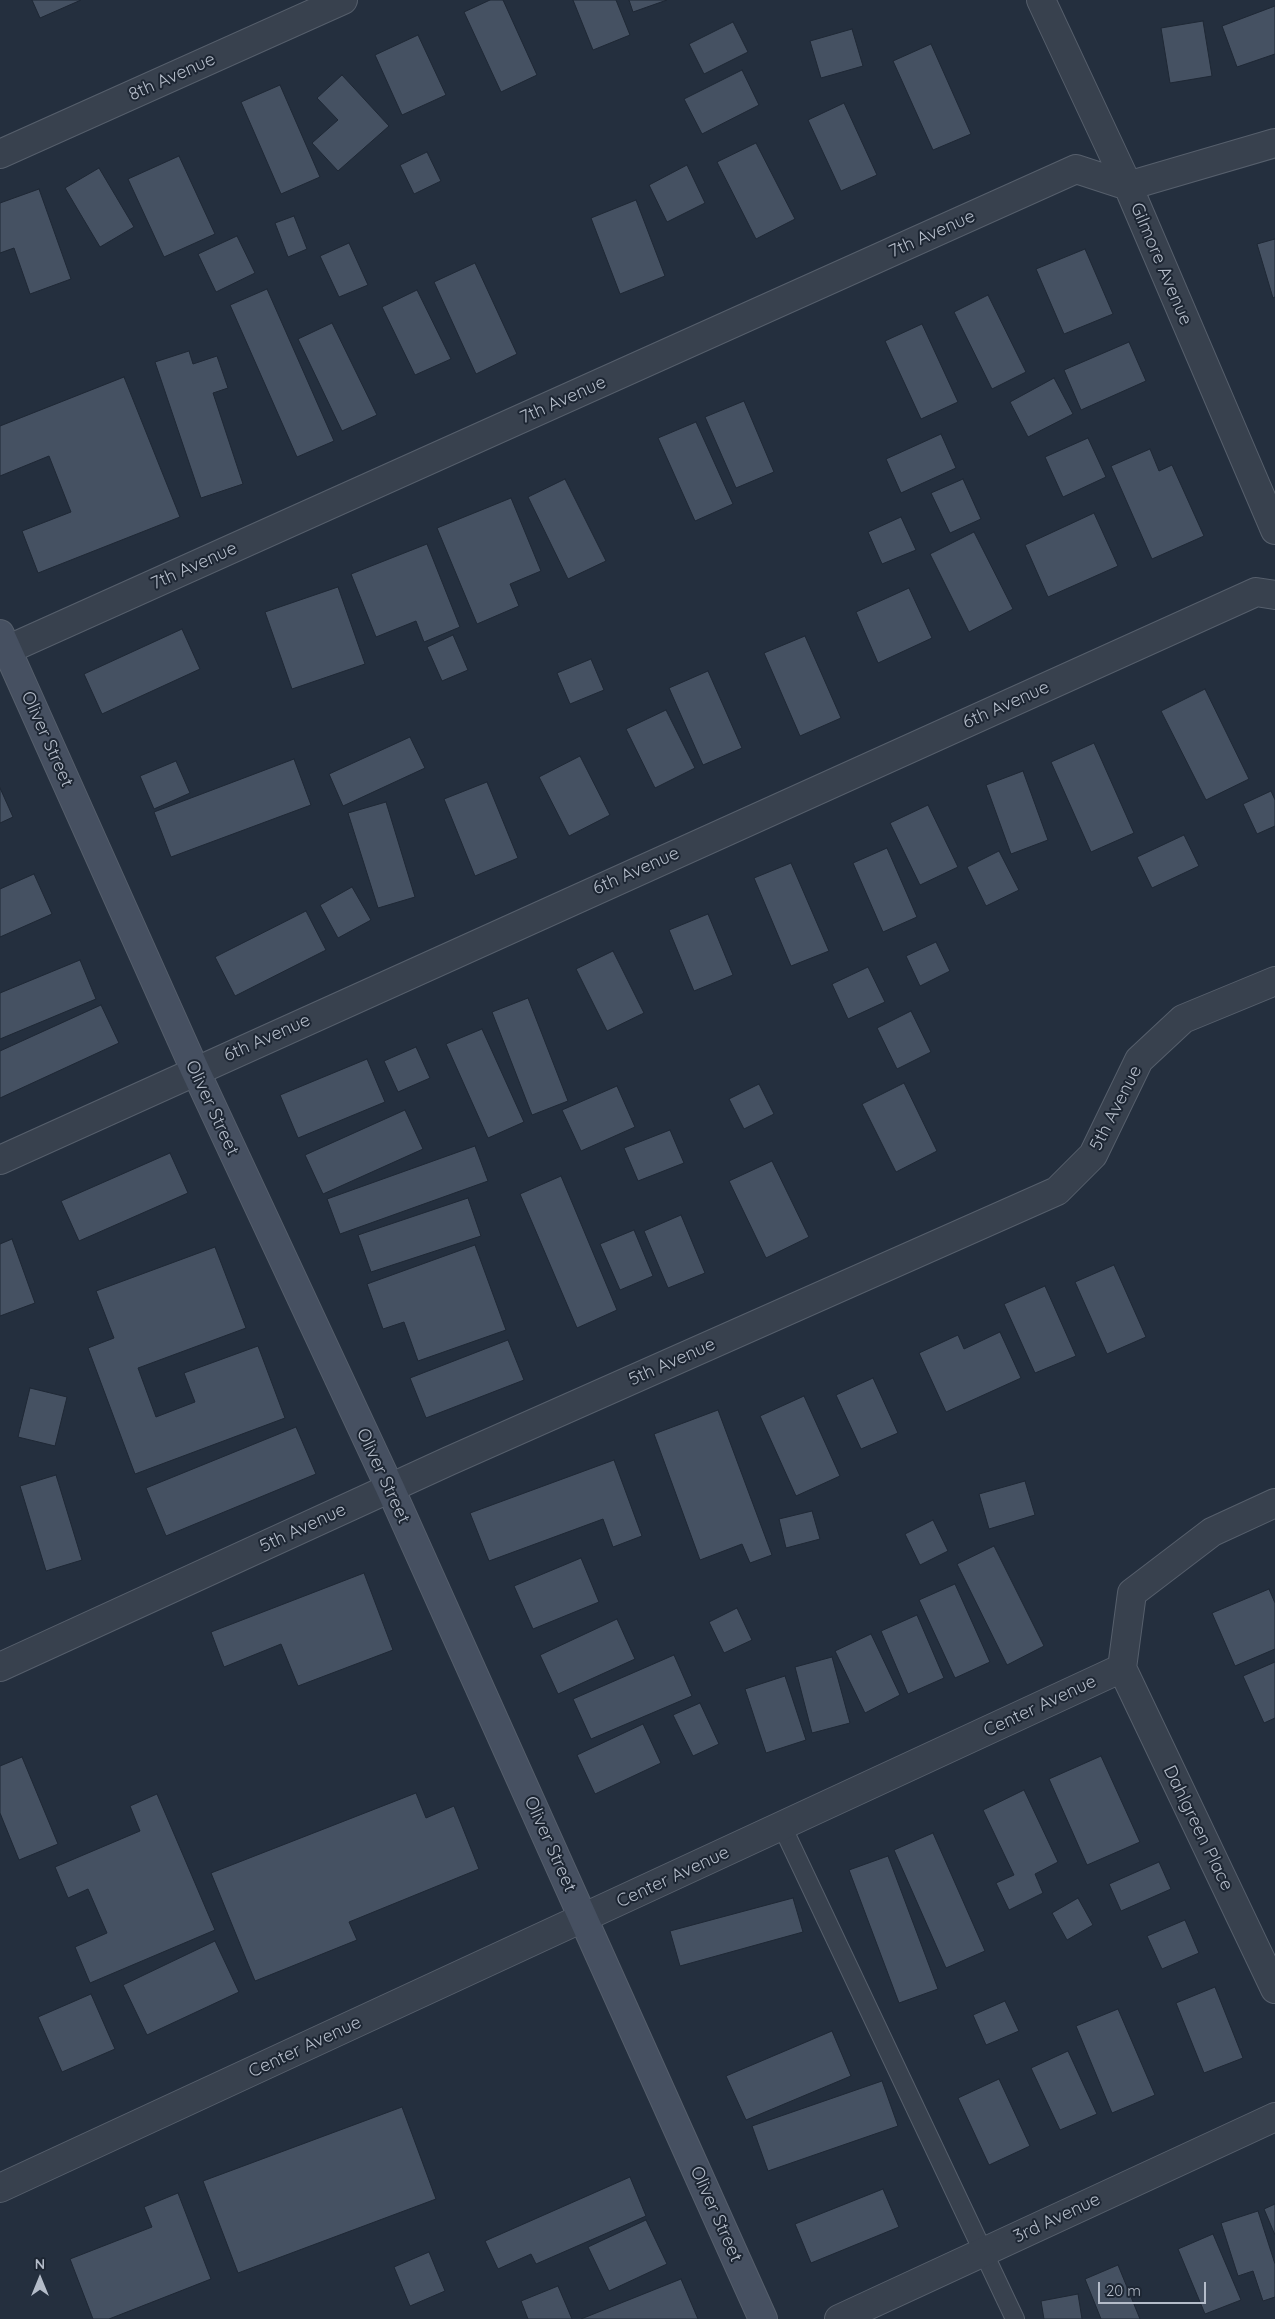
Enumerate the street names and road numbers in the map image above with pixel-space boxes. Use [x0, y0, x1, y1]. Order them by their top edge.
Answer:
street label: 8th Avenue [125, 48, 219, 106]
street label: Gilmore Avenue [1125, 200, 1197, 328]
street label: 7th Avenue [886, 205, 978, 263]
street label: 7th Avenue [517, 371, 609, 429]
street label: 7th Avenue [148, 537, 240, 595]
street label: 6th Avenue [959, 676, 1053, 734]
street label: Oliver Street [16, 688, 78, 790]
street label: 6th Avenue [589, 842, 683, 900]
street label: 6th Avenue [220, 1009, 314, 1067]
street label: Oliver Street [181, 1057, 243, 1159]
street label: 5th Avenue [1085, 1062, 1147, 1154]
street label: 5th Avenue [625, 1333, 719, 1391]
street label: Oliver Street [352, 1425, 414, 1527]
street label: 5th Avenue [256, 1499, 350, 1557]
street label: Center Avenue [980, 1670, 1100, 1742]
street label: Dahlgreen Place [1158, 1762, 1238, 1894]
street label: Oliver Street [519, 1793, 581, 1895]
street label: Center Avenue [613, 1841, 733, 1913]
street label: Center Avenue [245, 2011, 365, 2083]
street label: Oliver Street [685, 2163, 747, 2265]
street label: 3rd Avenue [1010, 2188, 1104, 2248]

